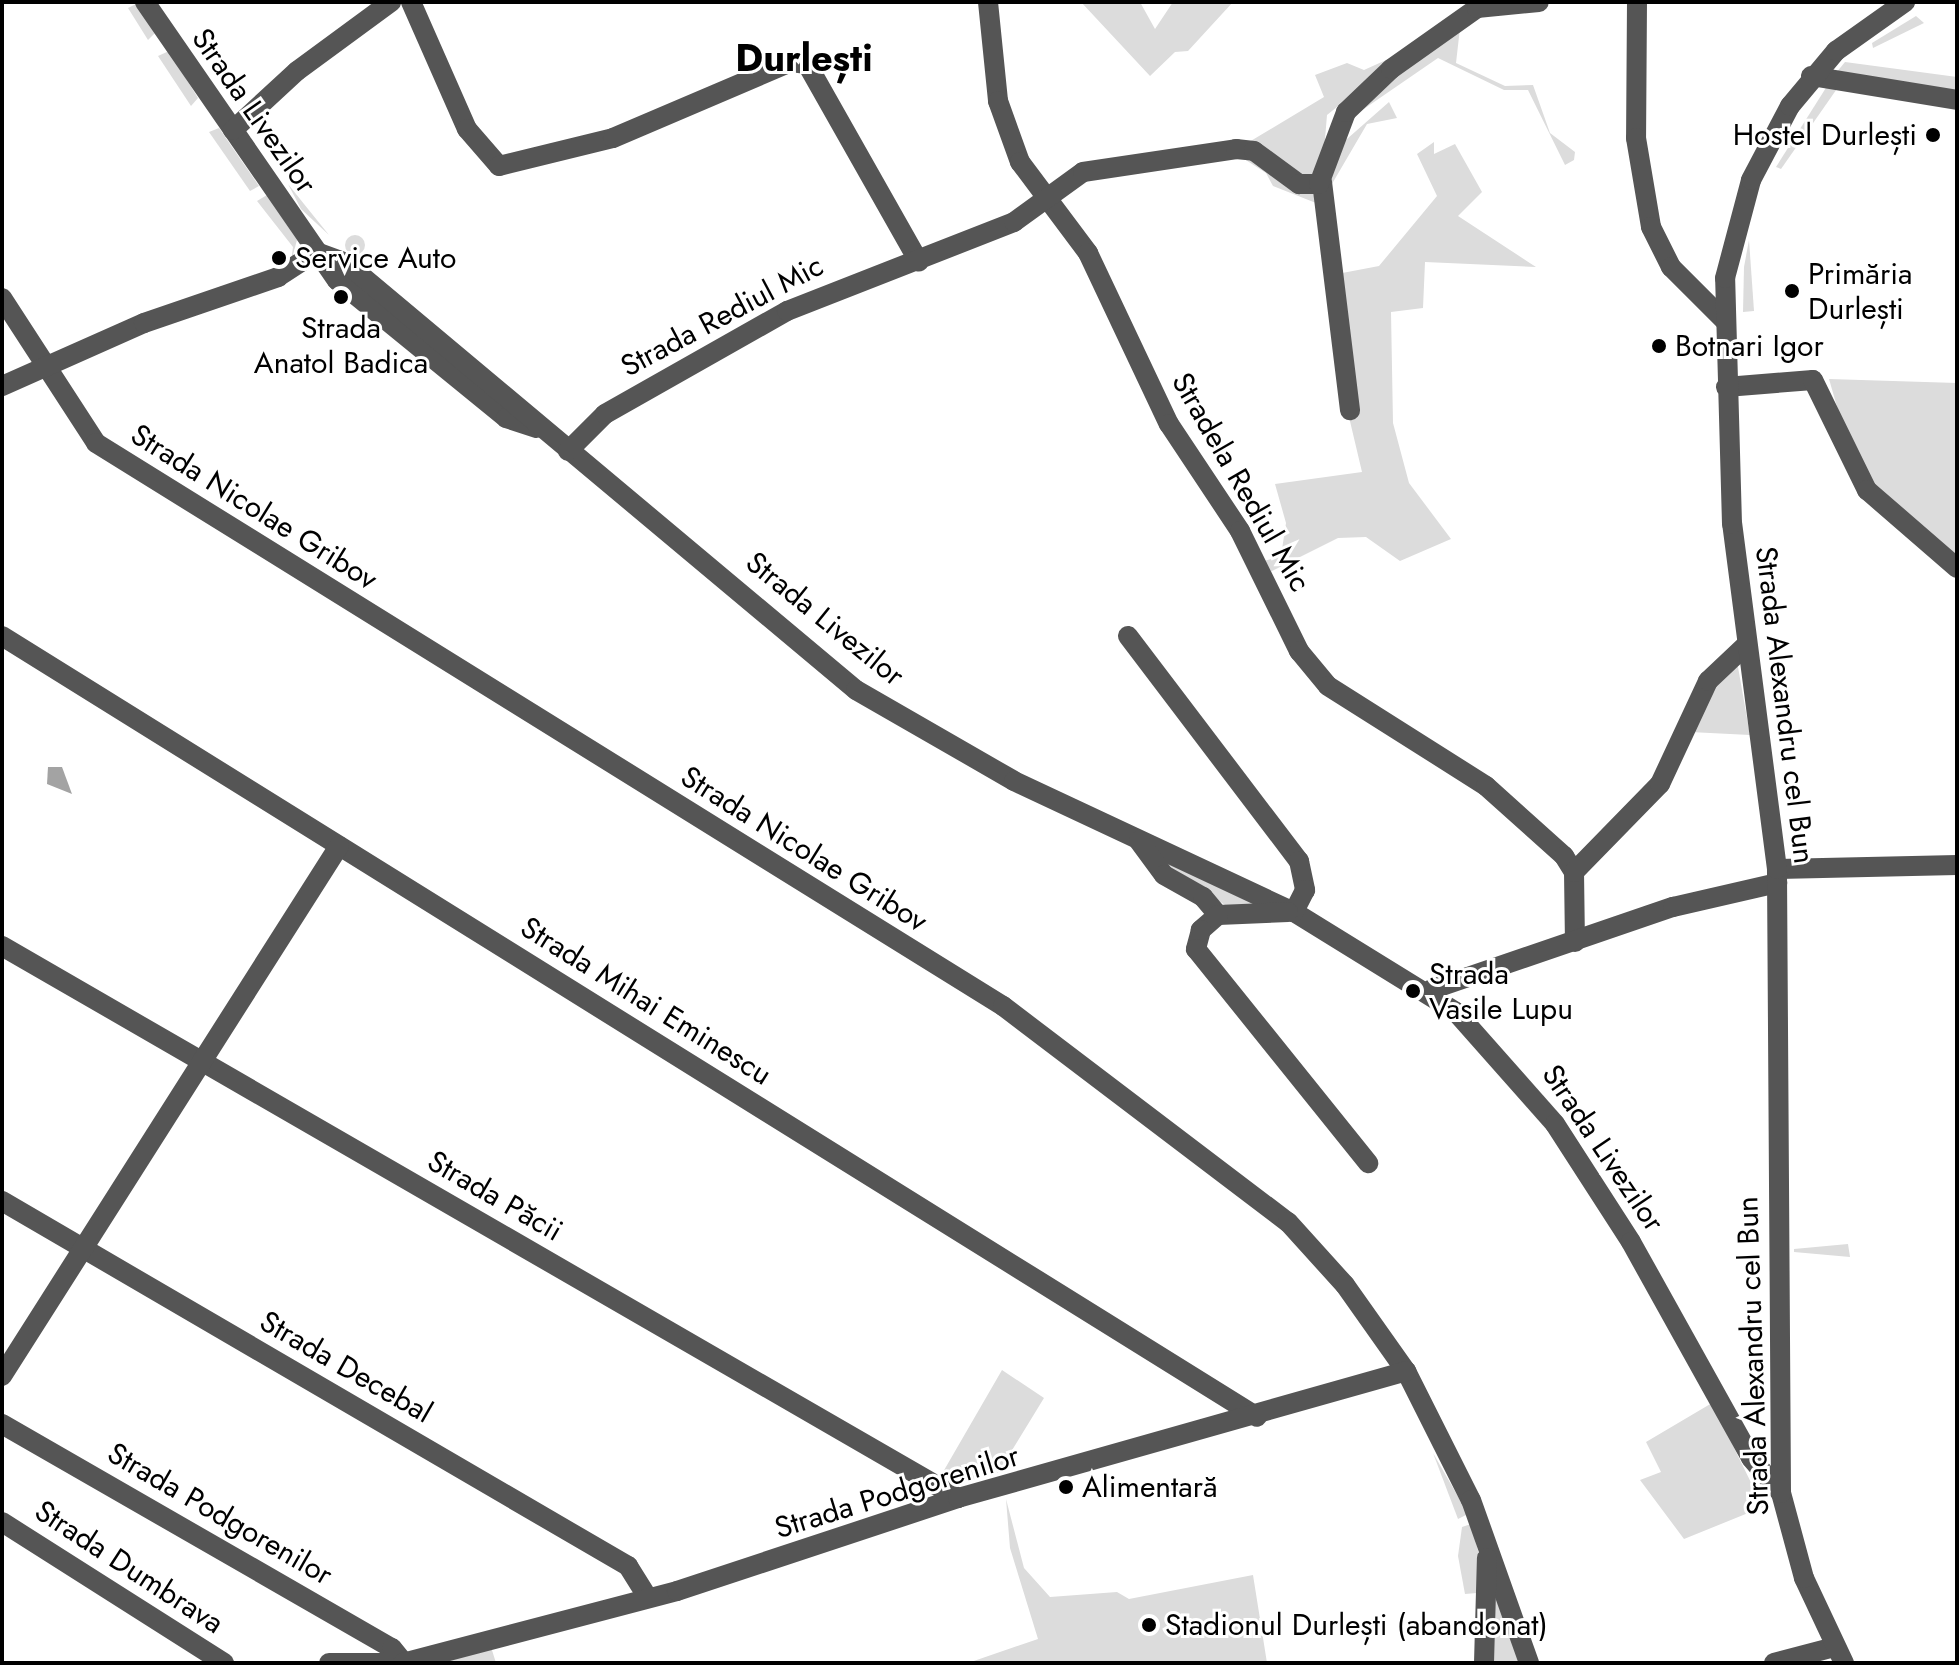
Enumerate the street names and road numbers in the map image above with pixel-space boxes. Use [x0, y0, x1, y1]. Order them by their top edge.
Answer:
street label: Strada Livezilor [184, 22, 324, 200]
street label: Strada Rediul Mic [615, 247, 829, 385]
street label: Stradela Rediul Mic [1164, 366, 1318, 598]
street label: Strada Nicolae Gribov [124, 416, 384, 598]
street label: Strada Livezilor [739, 544, 911, 694]
street label: Strada Alexandru cel Bun [1748, 544, 1822, 866]
street label: Strada Nicolae Gribov [674, 758, 934, 940]
street label: Strada Mihai Eminescu [514, 909, 778, 1093]
street label: Strada Livezilor [1534, 1058, 1672, 1238]
street label: Strada Păcii [421, 1143, 569, 1249]
street label: Strada Alexandru cel Bun [1729, 1196, 1777, 1516]
street label: Strada Decebal [253, 1303, 439, 1431]
street label: Strada Podgorenilor [101, 1435, 339, 1593]
street label: Strada Podgorenilor [770, 1438, 1024, 1546]
street label: Strada Dumbrava [28, 1493, 230, 1641]

